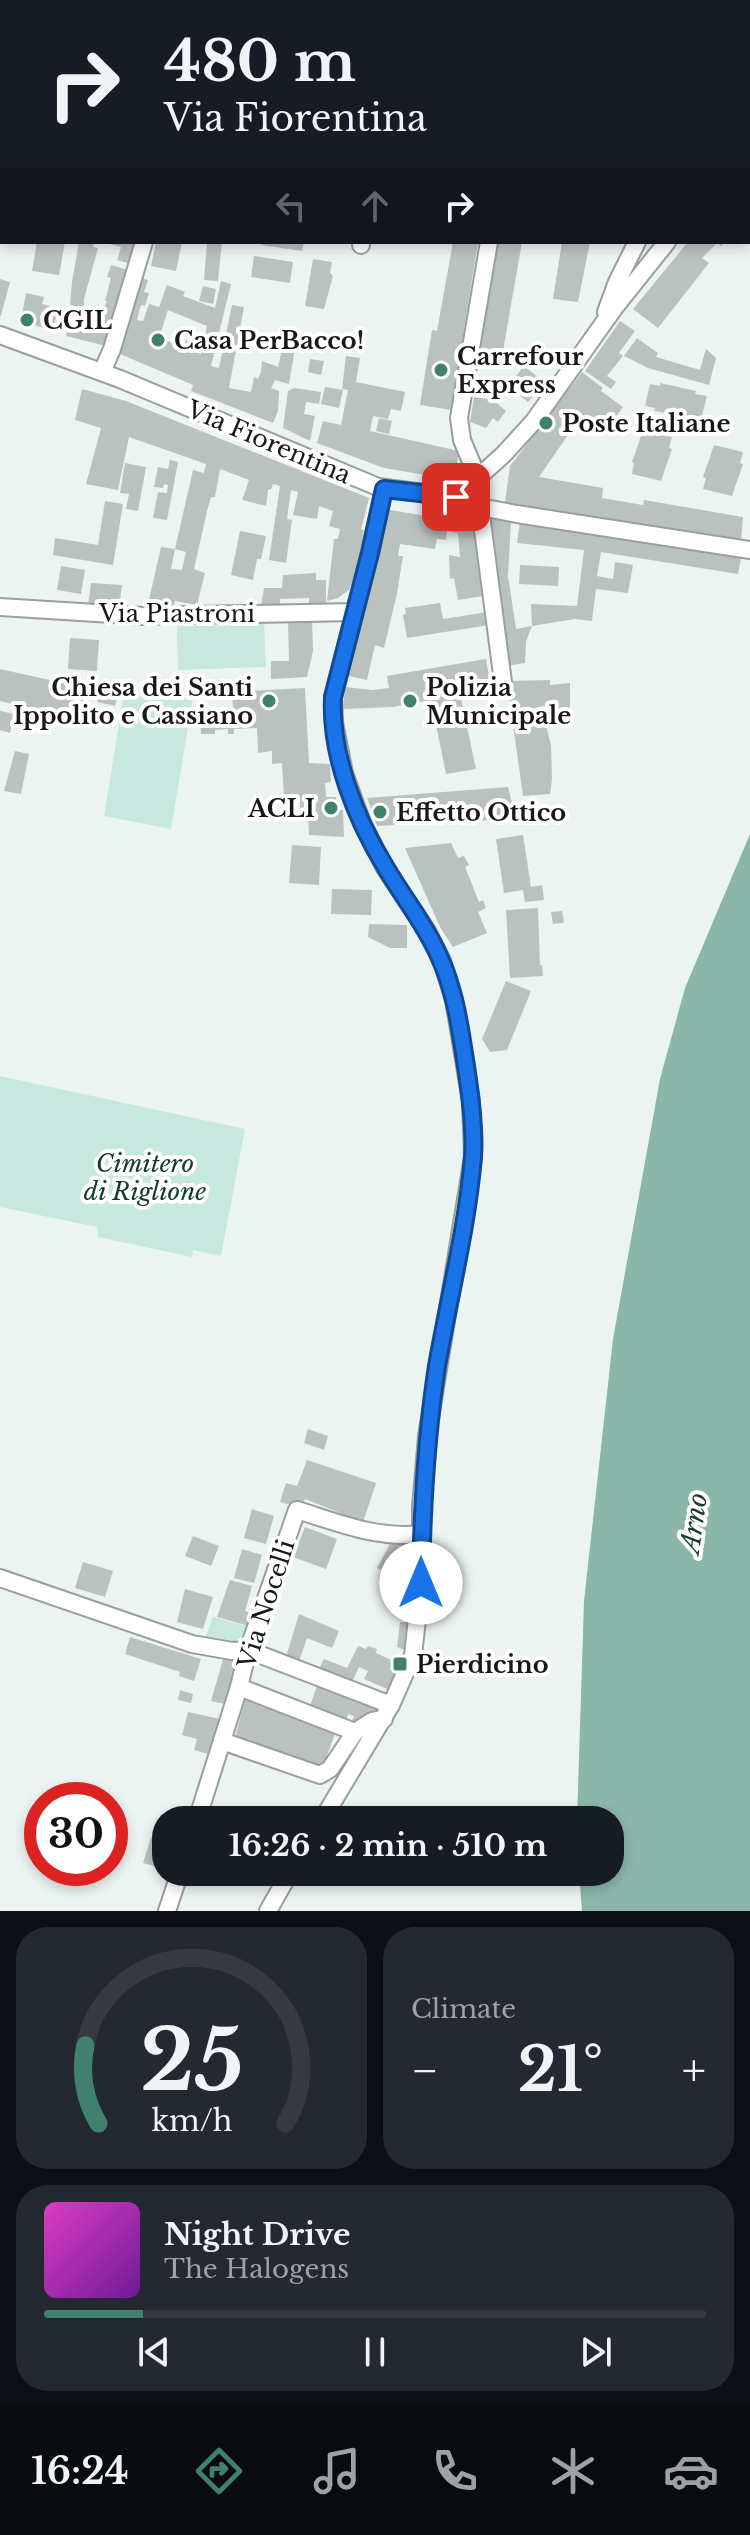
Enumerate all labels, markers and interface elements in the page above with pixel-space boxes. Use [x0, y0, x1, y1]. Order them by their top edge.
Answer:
text: 480 m [164, 27, 356, 96]
icon: right [32, 32, 136, 136]
text: Via Fiorentina [164, 96, 427, 141]
icon: left [269, 184, 313, 228]
icon: ahead [353, 184, 397, 228]
icon: right [437, 184, 481, 228]
place label: CGIL [43, 306, 112, 335]
marker: CGIL [18, 311, 36, 329]
place label: Casa PerBacco! [174, 326, 364, 355]
marker: Casa PerBacco! [149, 331, 167, 349]
place label: Carrefour Express [457, 342, 583, 399]
marker: Carrefour Express [432, 361, 450, 379]
street label: Via Fiorentina [182, 394, 356, 490]
place label: Poste Italiane [562, 409, 731, 438]
marker: Poste Italiane [537, 414, 555, 432]
pin [422, 463, 490, 531]
icon: arrive [434, 475, 478, 519]
street label: Via Piastroni [98, 599, 255, 628]
place label: Chiesa dei Santi Ippolito e Cassiano [13, 673, 253, 730]
place label: Polizia Municipale [426, 673, 571, 730]
marker: Chiesa dei Santi Ippolito e Cassiano [260, 692, 278, 710]
marker: Polizia Municipale [401, 692, 419, 710]
place label: ACLI [247, 794, 315, 823]
place label: Effetto Ottico [396, 798, 566, 827]
marker: ACLI [322, 799, 340, 817]
marker: Effetto Ottico [371, 803, 389, 821]
park label: Cimitero di Riglione [84, 1149, 206, 1206]
water label: Arno [674, 1491, 714, 1558]
street label: Via Nocelli [231, 1536, 300, 1673]
position arrow [379, 1541, 463, 1625]
place label: Pierdicino [416, 1650, 549, 1679]
marker: Pierdicino [391, 1655, 409, 1673]
speed limit sign: 30 [24, 1782, 128, 1886]
text: 16:26 · 2 min · 510 m [229, 1827, 547, 1864]
text: Climate [411, 1993, 516, 2025]
text: 25 [140, 2009, 243, 2112]
text: 21° [518, 2033, 603, 2107]
text: − [411, 2043, 439, 2098]
text: + [682, 2043, 706, 2098]
text: km/h [151, 2103, 232, 2139]
text: Night Drive [164, 2216, 350, 2253]
text: The Halogens [164, 2253, 349, 2285]
icon: previous [132, 2330, 176, 2374]
icon: pause [353, 2330, 397, 2374]
icon: next [574, 2330, 618, 2374]
icon: directions [191, 2443, 247, 2499]
icon: music [309, 2443, 365, 2499]
icon: phone [427, 2443, 483, 2499]
icon: climate [545, 2443, 601, 2499]
icon: car [663, 2443, 719, 2499]
text: 16:24 [31, 2449, 129, 2494]

